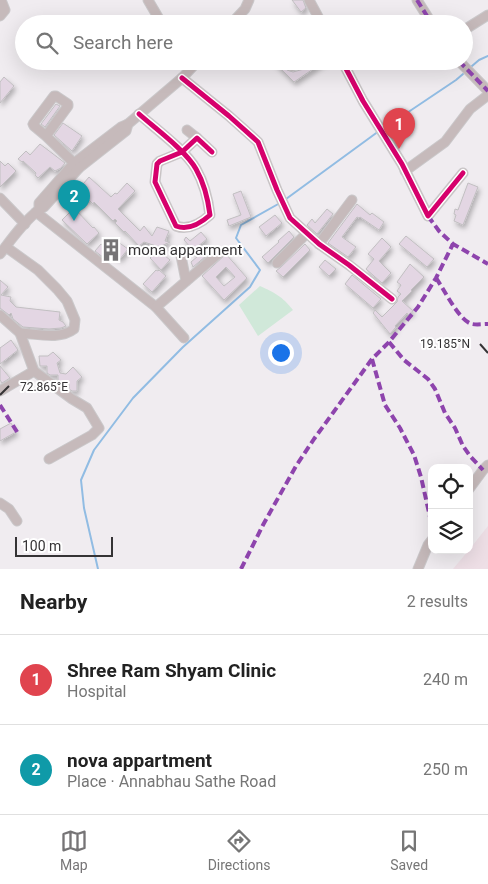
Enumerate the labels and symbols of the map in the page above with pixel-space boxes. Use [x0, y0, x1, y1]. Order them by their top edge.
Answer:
pin: 1 [383, 108, 415, 149]
pin: 2 [58, 180, 90, 221]
building icon: mona apparment [98, 237, 124, 263]
place label: mona apparment [128, 241, 243, 259]
text: 19.185°N [420, 337, 470, 351]
your location [268, 340, 294, 366]
text: 72.865°E [20, 380, 68, 394]
scale bar [15, 534, 112, 557]

